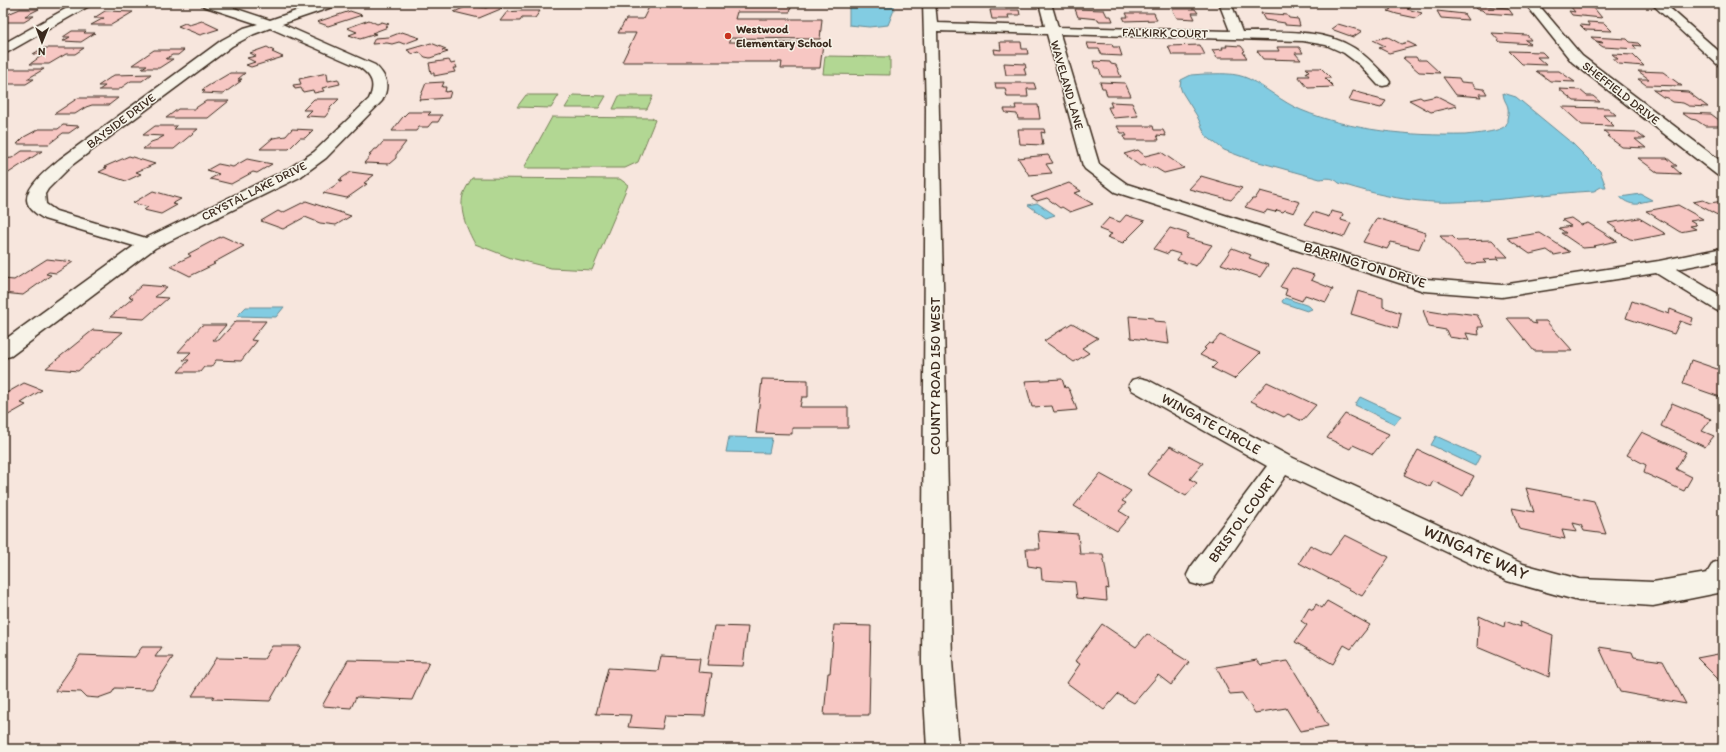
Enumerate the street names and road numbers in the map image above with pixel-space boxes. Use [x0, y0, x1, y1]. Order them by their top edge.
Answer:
street label: FALKIRK COURT [1122, 25, 1208, 41]
street label: WAVELAND LANE [1048, 39, 1087, 132]
street label: SHEFFIELD DRIVE [1580, 59, 1663, 128]
street label: BAYSIDE DRIVE [84, 90, 158, 151]
street label: CRYSTAL LAKE DRIVE [199, 158, 309, 224]
street label: BARRINGTON DRIVE [1302, 238, 1429, 292]
street label: COUNTY ROAD 150 WEST [927, 297, 944, 455]
street label: WINGATE CIRCLE [1158, 390, 1264, 458]
street label: BRISTOL COURT [1205, 472, 1279, 566]
street label: WINGATE WAY [1420, 520, 1532, 584]

